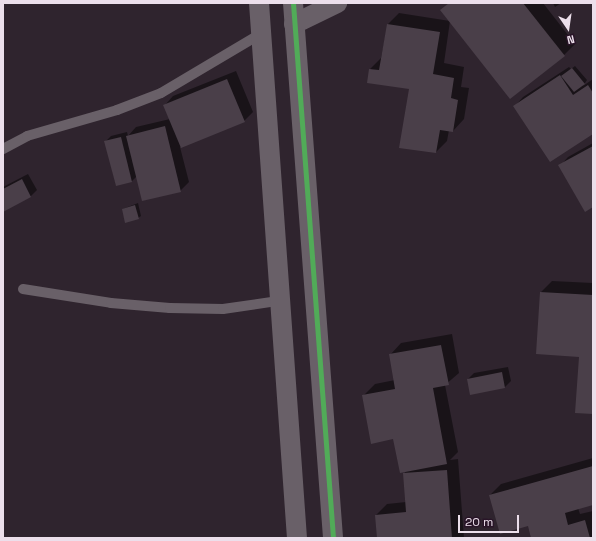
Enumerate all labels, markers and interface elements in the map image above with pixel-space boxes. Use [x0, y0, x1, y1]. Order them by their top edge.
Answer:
north arrow [548, 8, 588, 48]
text: N [566, 32, 576, 47]
scale bar [460, 507, 521, 533]
text: 20 m [465, 514, 493, 530]

